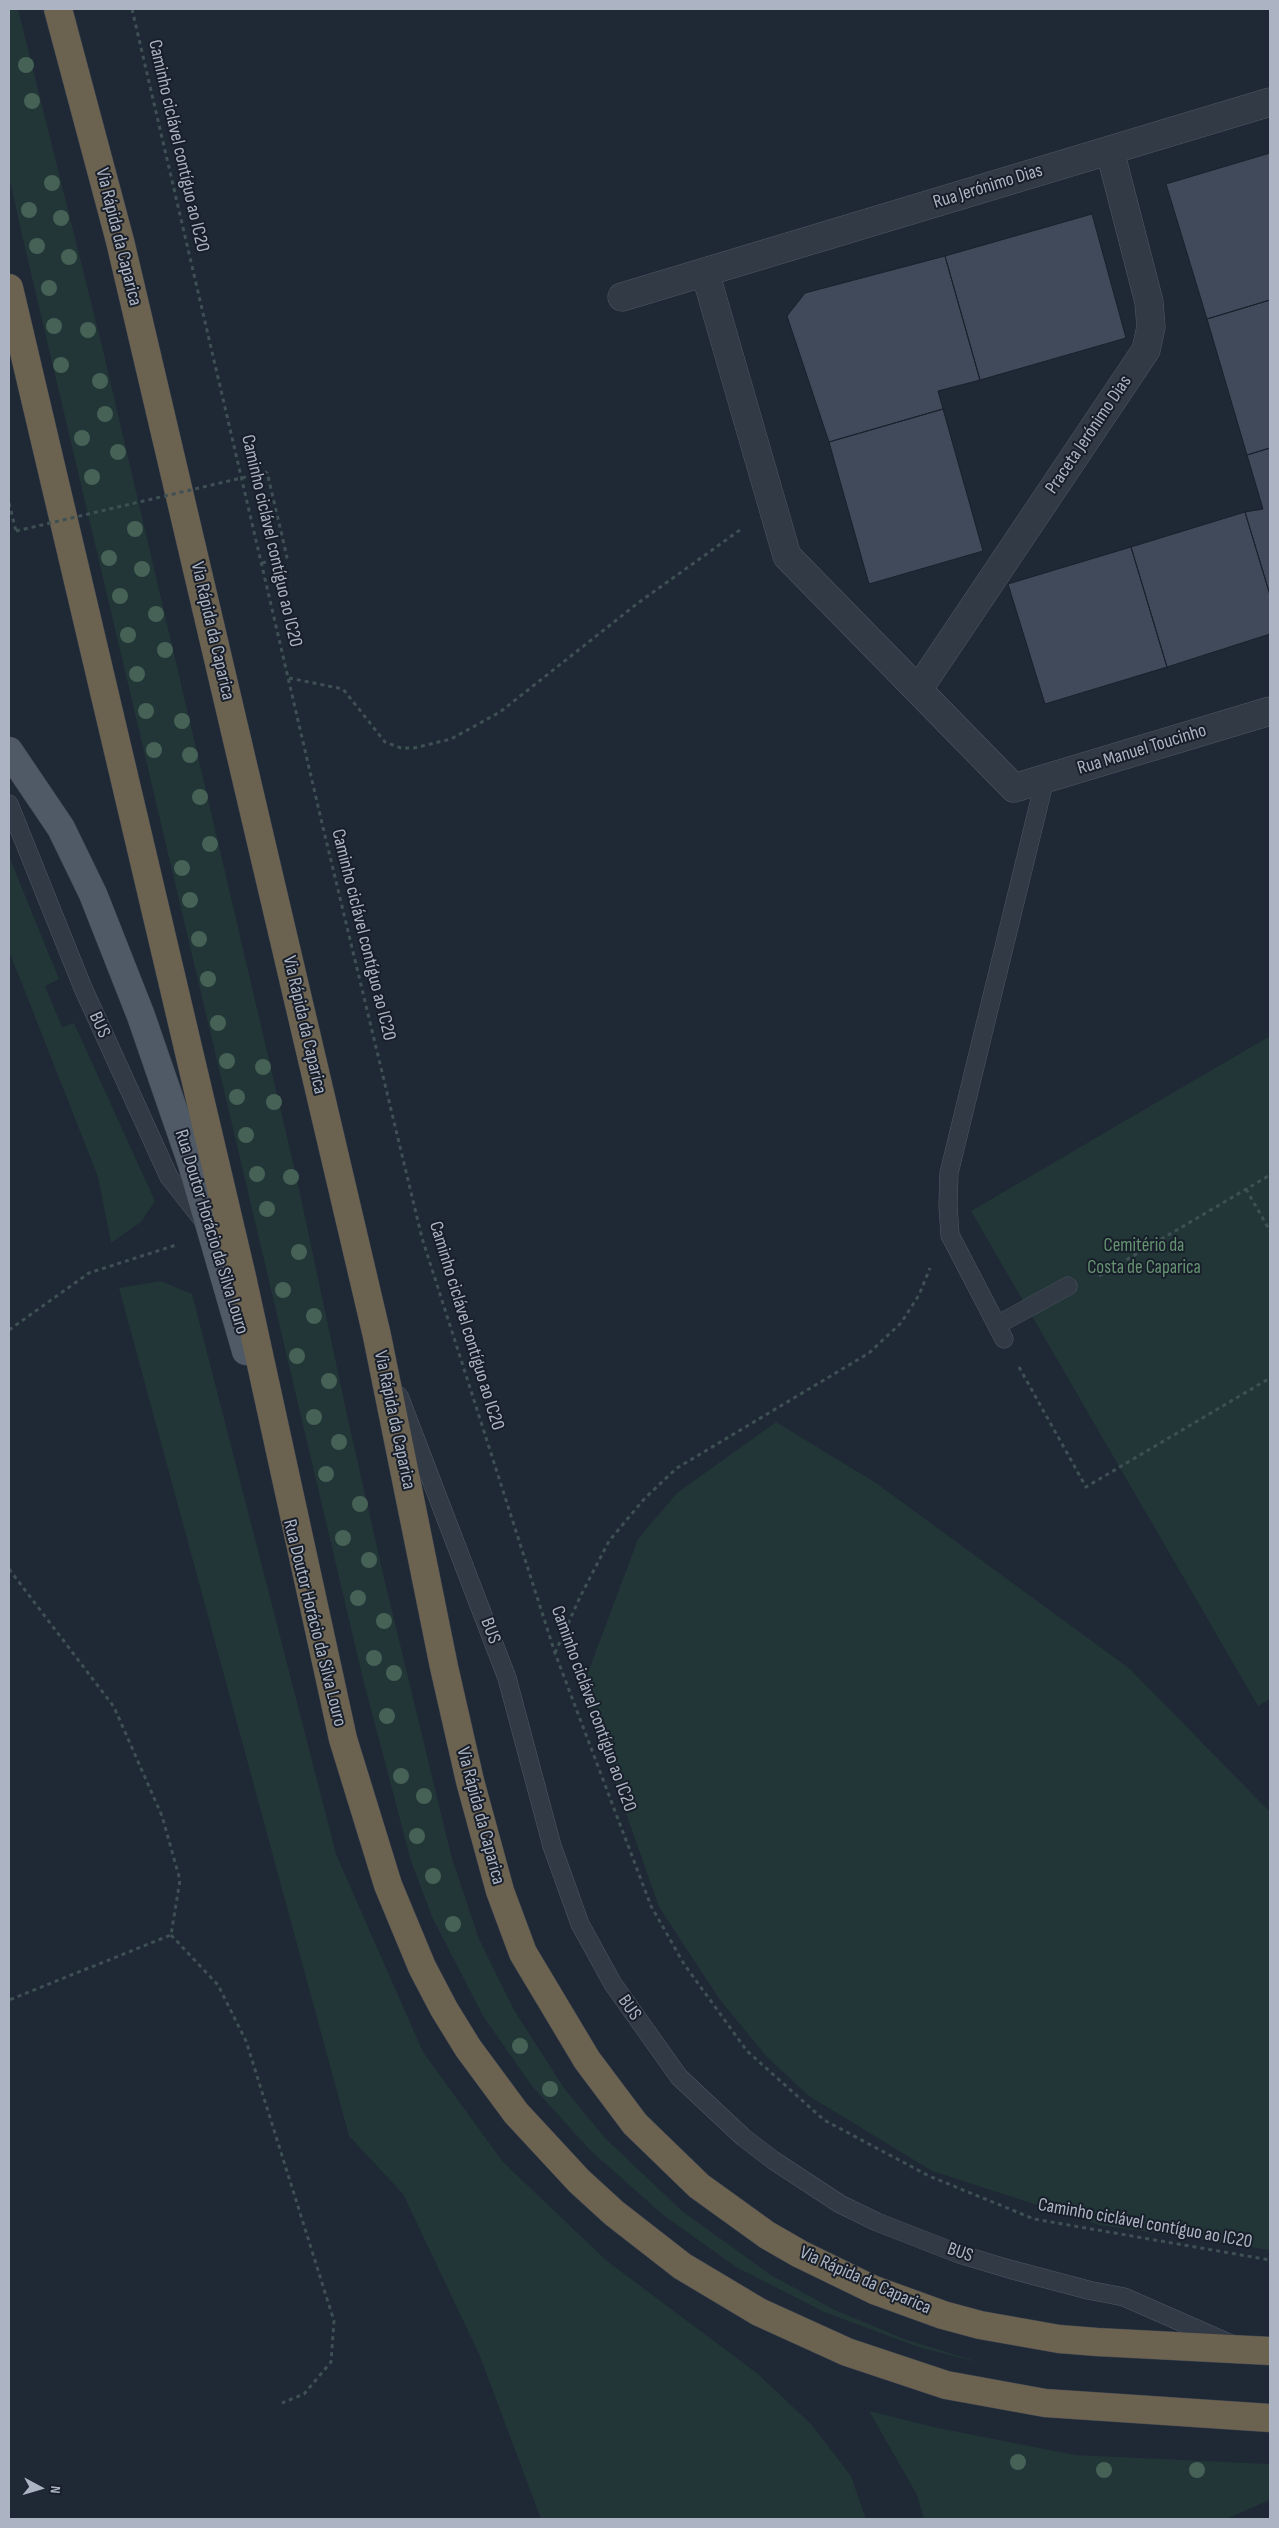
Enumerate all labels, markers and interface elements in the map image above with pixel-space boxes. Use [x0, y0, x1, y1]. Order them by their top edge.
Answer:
street label: Caminho ciclável contíguo ao IC20 [142, 38, 214, 254]
street label: Rua Jerónimo Dias [930, 160, 1046, 214]
street label: Via Rápida da Caparica [90, 166, 146, 308]
street label: Praceta Jerónimo Dias [1041, 371, 1137, 499]
street label: Caminho ciclável contíguo ao IC20 [235, 433, 307, 649]
street label: Via Rápida da Caparica [185, 560, 239, 702]
street label: Rua Manuel Toucinho [1075, 720, 1209, 780]
street label: Caminho ciclável contíguo ao IC20 [326, 827, 400, 1043]
street label: Via Rápida da Caparica [277, 954, 331, 1096]
street label: BUS [83, 1008, 115, 1042]
street label: Rua Doutor Horácio da Silva Louro [169, 1127, 253, 1337]
street label: Caminho ciclável contíguo ao IC20 [423, 1219, 509, 1433]
park label: Cemitério da Costa de Caparica [1087, 1235, 1201, 1279]
street label: Via Rápida da Caparica [368, 1349, 420, 1491]
street label: Rua Doutor Horácio da Silva Louro [277, 1517, 351, 1729]
street label: Caminho ciclável contíguo ao IC20 [545, 1603, 641, 1815]
street label: BUS [475, 1615, 505, 1647]
street label: Via Rápida da Caparica [451, 1745, 509, 1887]
street label: BUS [612, 1991, 646, 2025]
street label: Caminho ciclável contíguo ao IC20 [1036, 2194, 1254, 2254]
street label: BUS [944, 2238, 976, 2268]
street label: Via Rápida da Caparica [796, 2242, 934, 2320]
north arrow [15, 2463, 65, 2513]
text: N [47, 2485, 64, 2494]

